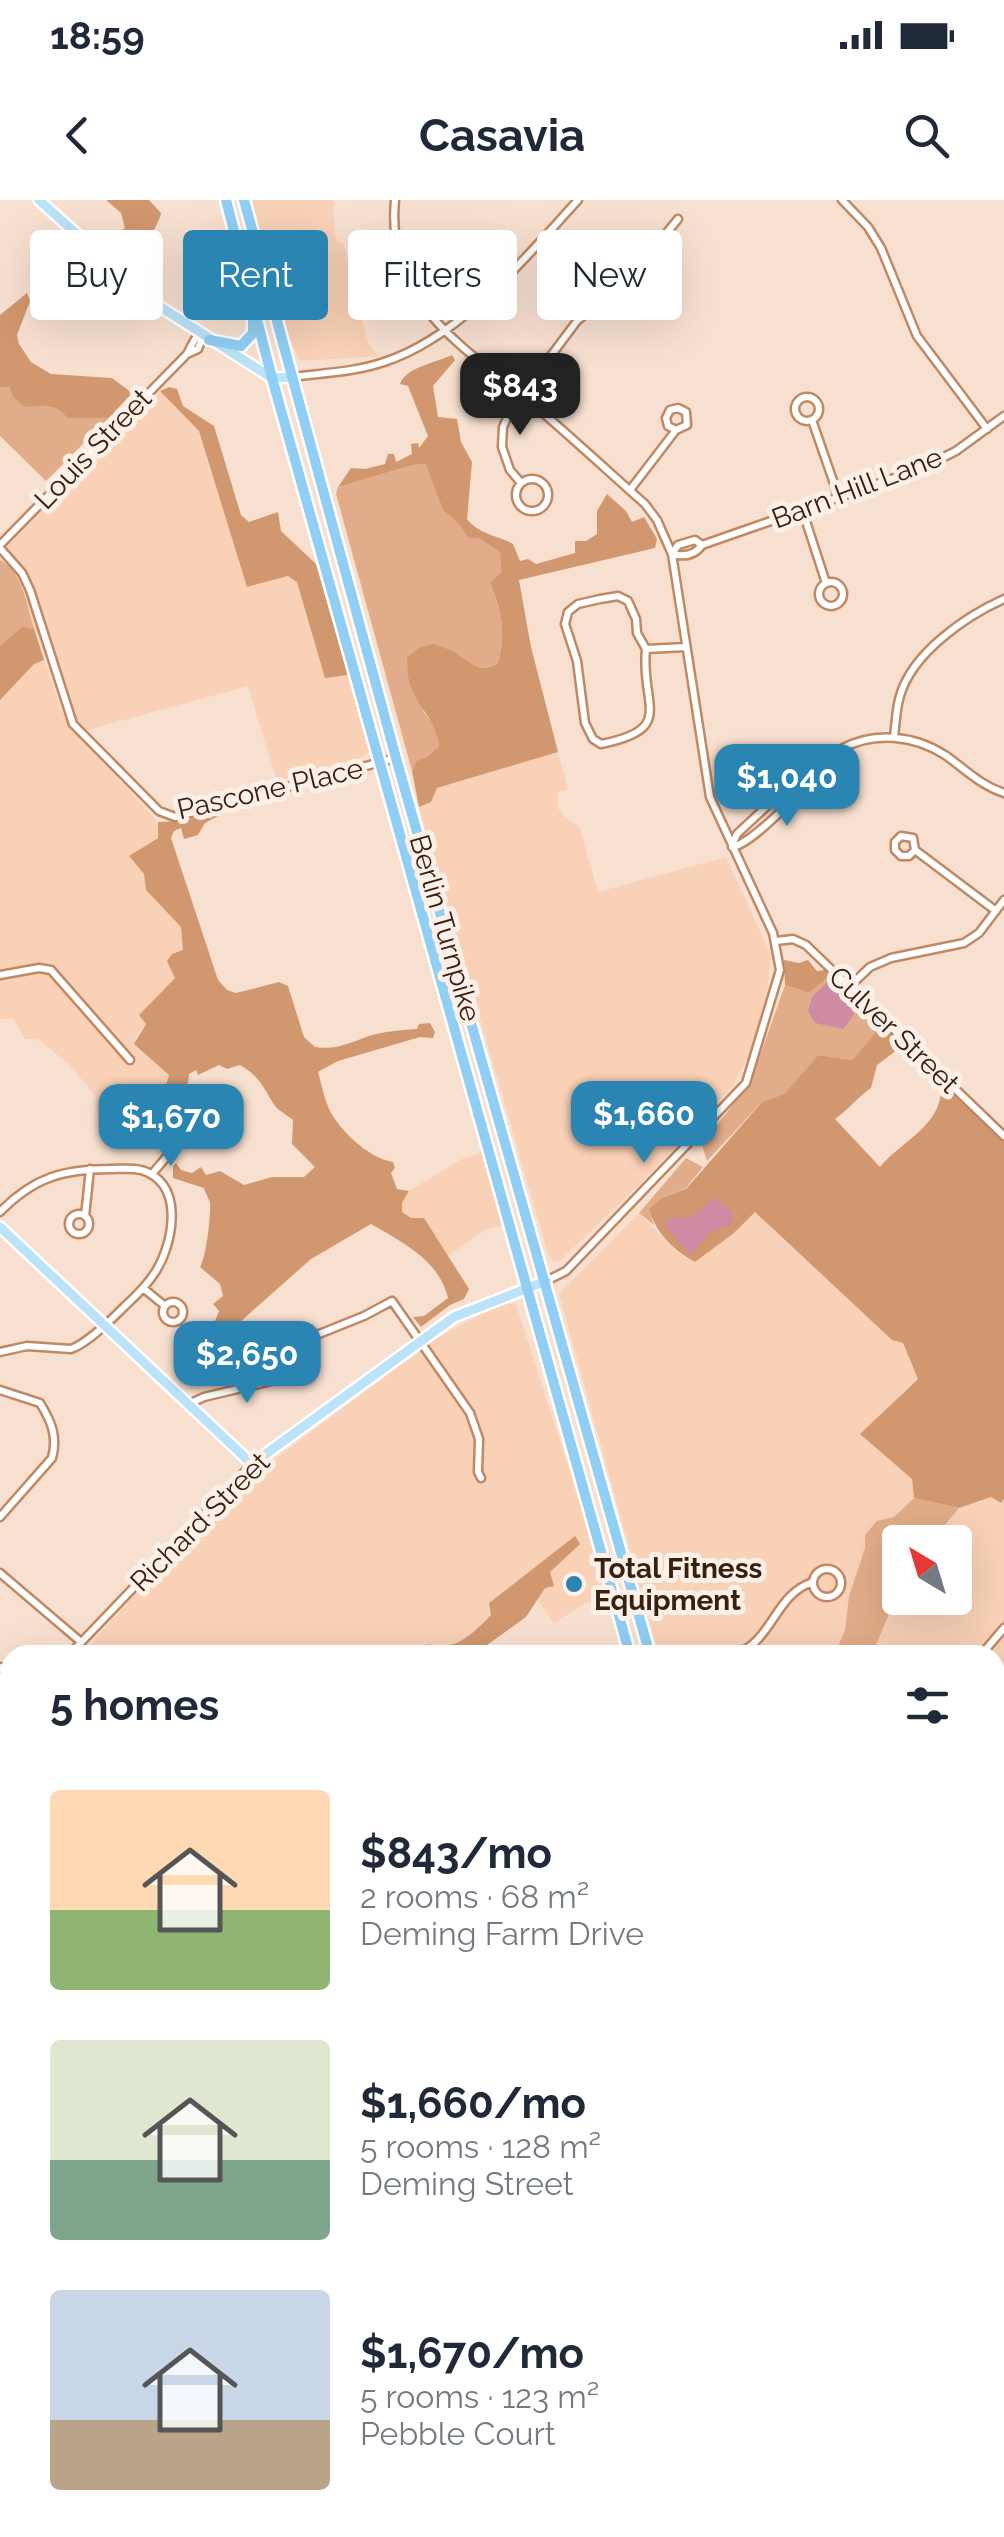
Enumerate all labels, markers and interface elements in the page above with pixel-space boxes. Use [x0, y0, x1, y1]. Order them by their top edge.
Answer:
text: 18:59 [50, 13, 145, 58]
icon: back [50, 108, 105, 163]
icon: search [899, 108, 954, 163]
text: Casavia [419, 109, 585, 162]
chip: Buy [30, 230, 163, 320]
chip: Rent [183, 230, 328, 320]
chip: Filters [348, 230, 517, 320]
chip: New [537, 230, 682, 320]
pin: $843 [461, 353, 579, 438]
text: $843 [482, 367, 558, 404]
street label: Louis Street [28, 382, 159, 516]
street label: Barn Hill Lane [767, 440, 947, 536]
pin: $1,040 [706, 744, 868, 829]
street label: Pascone Place [174, 752, 366, 826]
text: $1,040 [736, 758, 838, 795]
street label: Berlin Turnpike [403, 831, 487, 1025]
street label: Culver Street [822, 960, 966, 1101]
pin: $1,660 [563, 1081, 725, 1166]
pin: $1,670 [90, 1084, 252, 1169]
text: $1,660 [593, 1095, 695, 1132]
text: $1,670 [121, 1098, 221, 1135]
pin: $2,650 [166, 1321, 328, 1406]
text: $2,650 [196, 1335, 298, 1372]
street label: Richard Street [124, 1445, 277, 1598]
north arrow [882, 1525, 972, 1615]
map controls [882, 1525, 972, 1615]
place label: Total Fitness Equipment [594, 1552, 762, 1617]
marker: Total Fitness Equipment [563, 1573, 585, 1595]
icon: filters [900, 1678, 955, 1733]
text: 5 homes [50, 1681, 219, 1730]
text: $843/mo [360, 1829, 552, 1878]
icon: home [130, 1830, 250, 1950]
text: 2 rooms · 68 m² [360, 1878, 589, 1915]
text: Deming Farm Drive [360, 1915, 644, 1952]
text: $1,660/mo [360, 2079, 586, 2128]
icon: home [130, 2080, 250, 2200]
text: 5 rooms · 128 m² [360, 2128, 601, 2165]
text: Deming Street [360, 2165, 573, 2202]
text: $1,670/mo [360, 2329, 584, 2378]
icon: home [130, 2330, 250, 2450]
text: 5 rooms · 123 m² [360, 2378, 599, 2415]
text: Pebble Court [360, 2415, 555, 2452]

